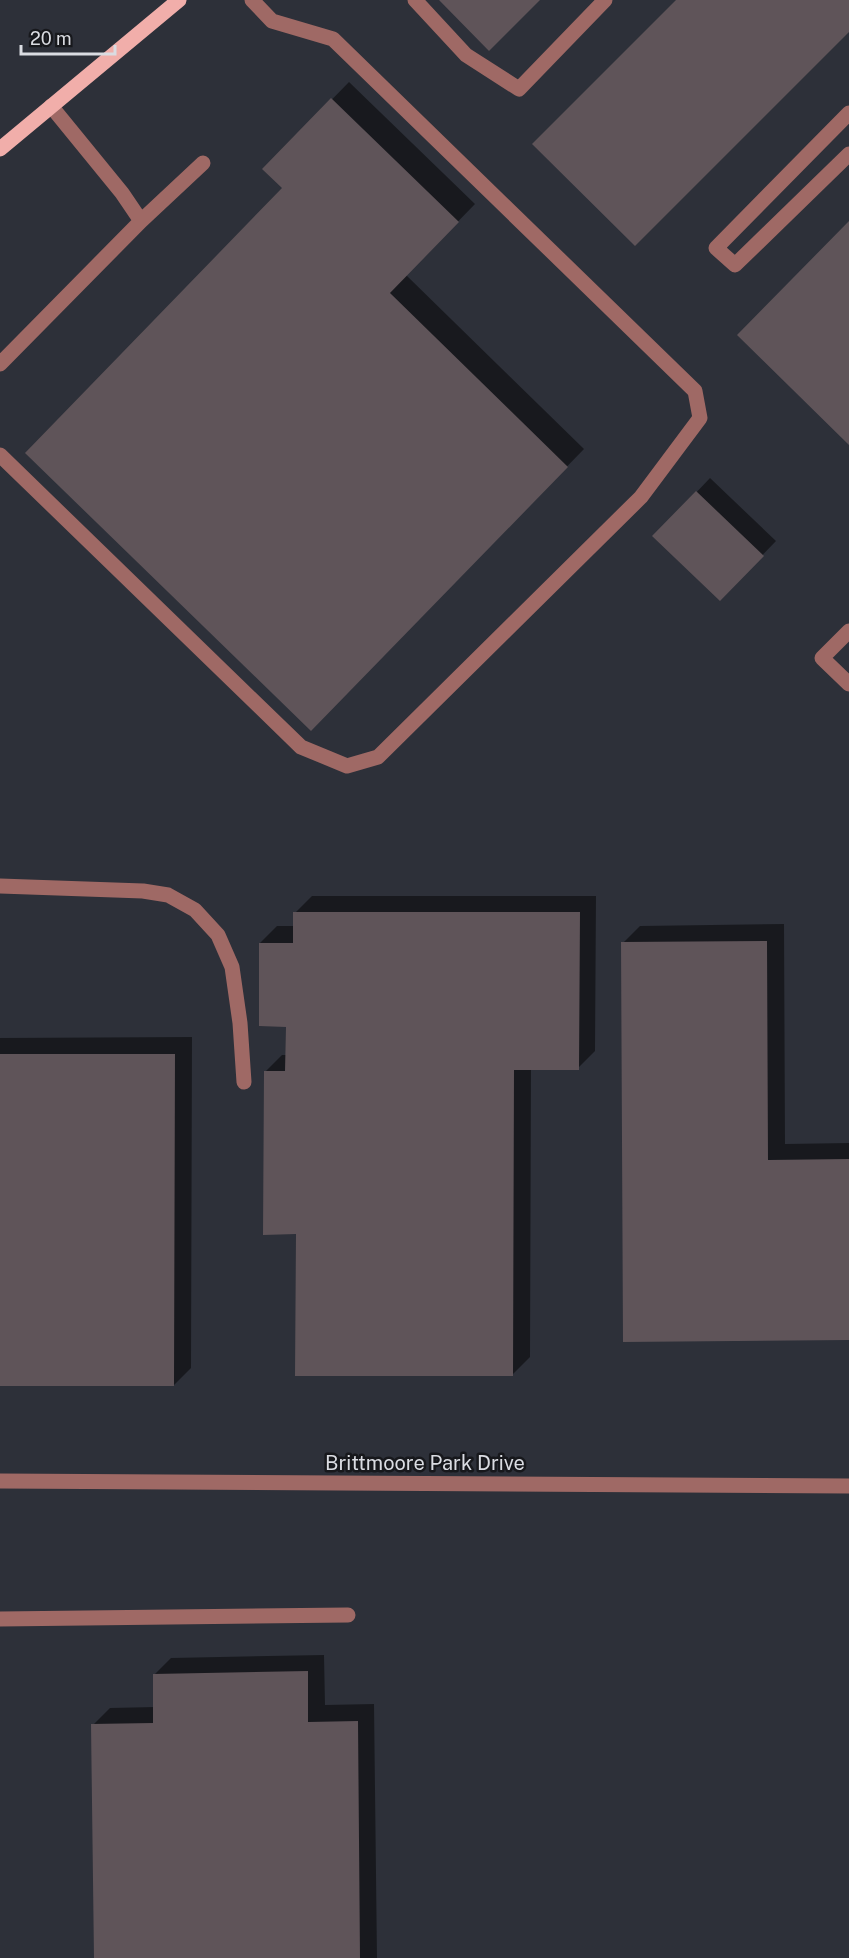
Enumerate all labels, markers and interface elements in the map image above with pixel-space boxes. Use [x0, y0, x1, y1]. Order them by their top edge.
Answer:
scale bar [21, 18, 116, 56]
text: 20 m [30, 28, 72, 49]
street label: Brittmoore Park Drive [325, 1451, 525, 1475]

